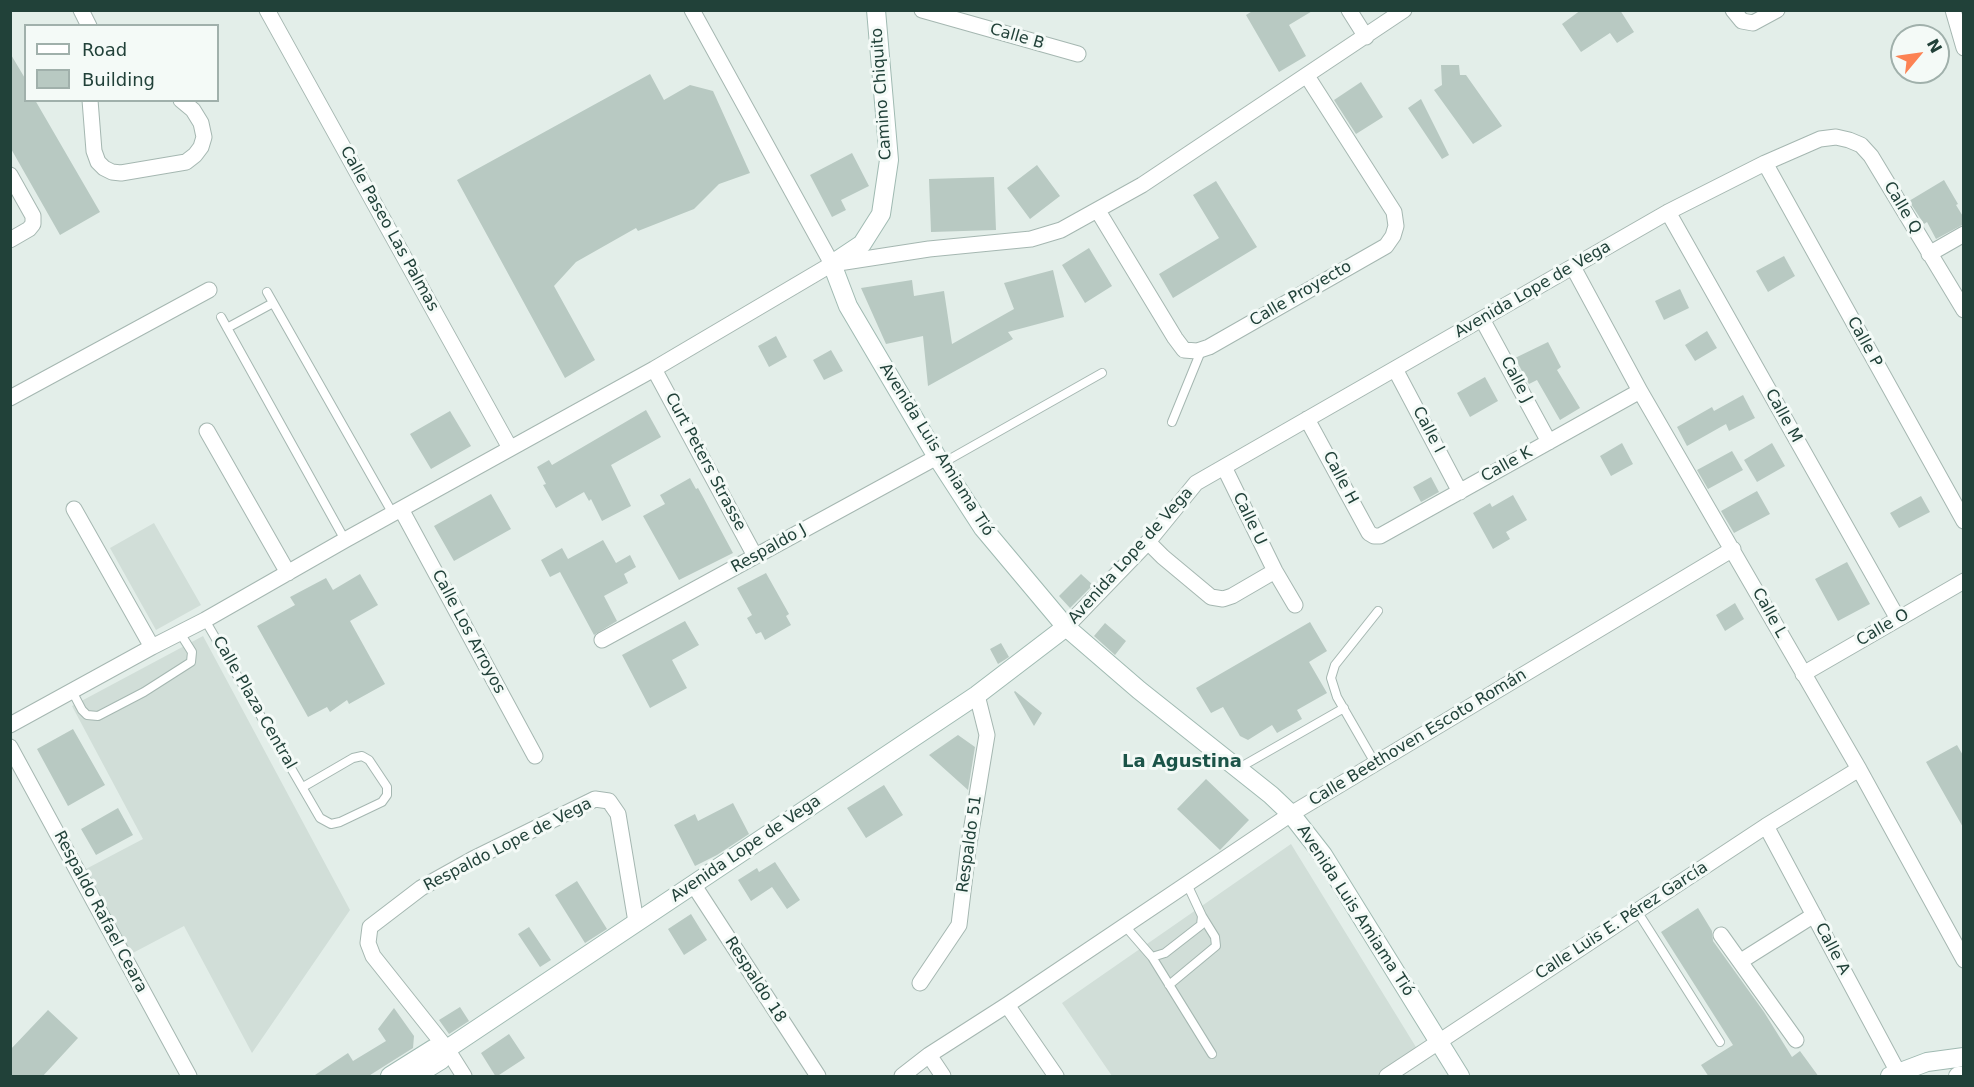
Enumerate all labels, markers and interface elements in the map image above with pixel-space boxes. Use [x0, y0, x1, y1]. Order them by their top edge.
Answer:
street label: Calle B [988, 20, 1046, 54]
legend [24, 24, 219, 102]
north arrow [1890, 24, 1950, 84]
street label: Camino Chiquito [868, 27, 896, 161]
text: N [1923, 36, 1946, 56]
text: Road [82, 39, 127, 60]
text: Building [82, 69, 155, 90]
street label: Calle Paseo Las Palmas [336, 143, 442, 315]
street label: Calle Q [1879, 178, 1925, 238]
street label: Avenida Lope de Vega [1452, 237, 1614, 343]
street label: Calle Proyecto [1247, 257, 1355, 331]
street label: Calle P [1842, 314, 1886, 370]
street label: Calle J [1496, 354, 1536, 406]
street label: Avenida Luis Amiama Tió [875, 360, 997, 540]
street label: Calle M [1760, 386, 1806, 446]
street label: Curt Peters Strasse [660, 390, 750, 534]
street label: Calle I [1408, 404, 1448, 456]
street label: Calle K [1478, 443, 1536, 487]
street label: Calle H [1318, 448, 1362, 508]
street label: Avenida Lope de Vega [1065, 484, 1197, 628]
street label: Calle U [1228, 489, 1270, 549]
street label: Respaldo J [728, 521, 810, 577]
street label: Calle Los Arroyos [427, 567, 509, 697]
street label: Calle L [1748, 585, 1790, 641]
street label: Calle O [1853, 605, 1913, 651]
street label: Calle Plaza Central [208, 633, 300, 773]
street label: Calle Beethoven Escoto Román [1306, 665, 1530, 811]
district label: La Agustina [1122, 751, 1242, 773]
street label: Avenida Lope de Vega [667, 792, 825, 906]
street label: Respaldo Lope de Vega [421, 794, 595, 896]
street label: Respaldo 51 [954, 794, 986, 894]
street label: Avenida Luis Amiama Tió [1292, 822, 1418, 1000]
street label: Respaldo Rafael Ceara [49, 828, 151, 996]
street label: Calle Luis E. Pérez García [1532, 858, 1712, 984]
street label: Calle A [1810, 920, 1854, 978]
street label: Respaldo 18 [720, 934, 790, 1026]

